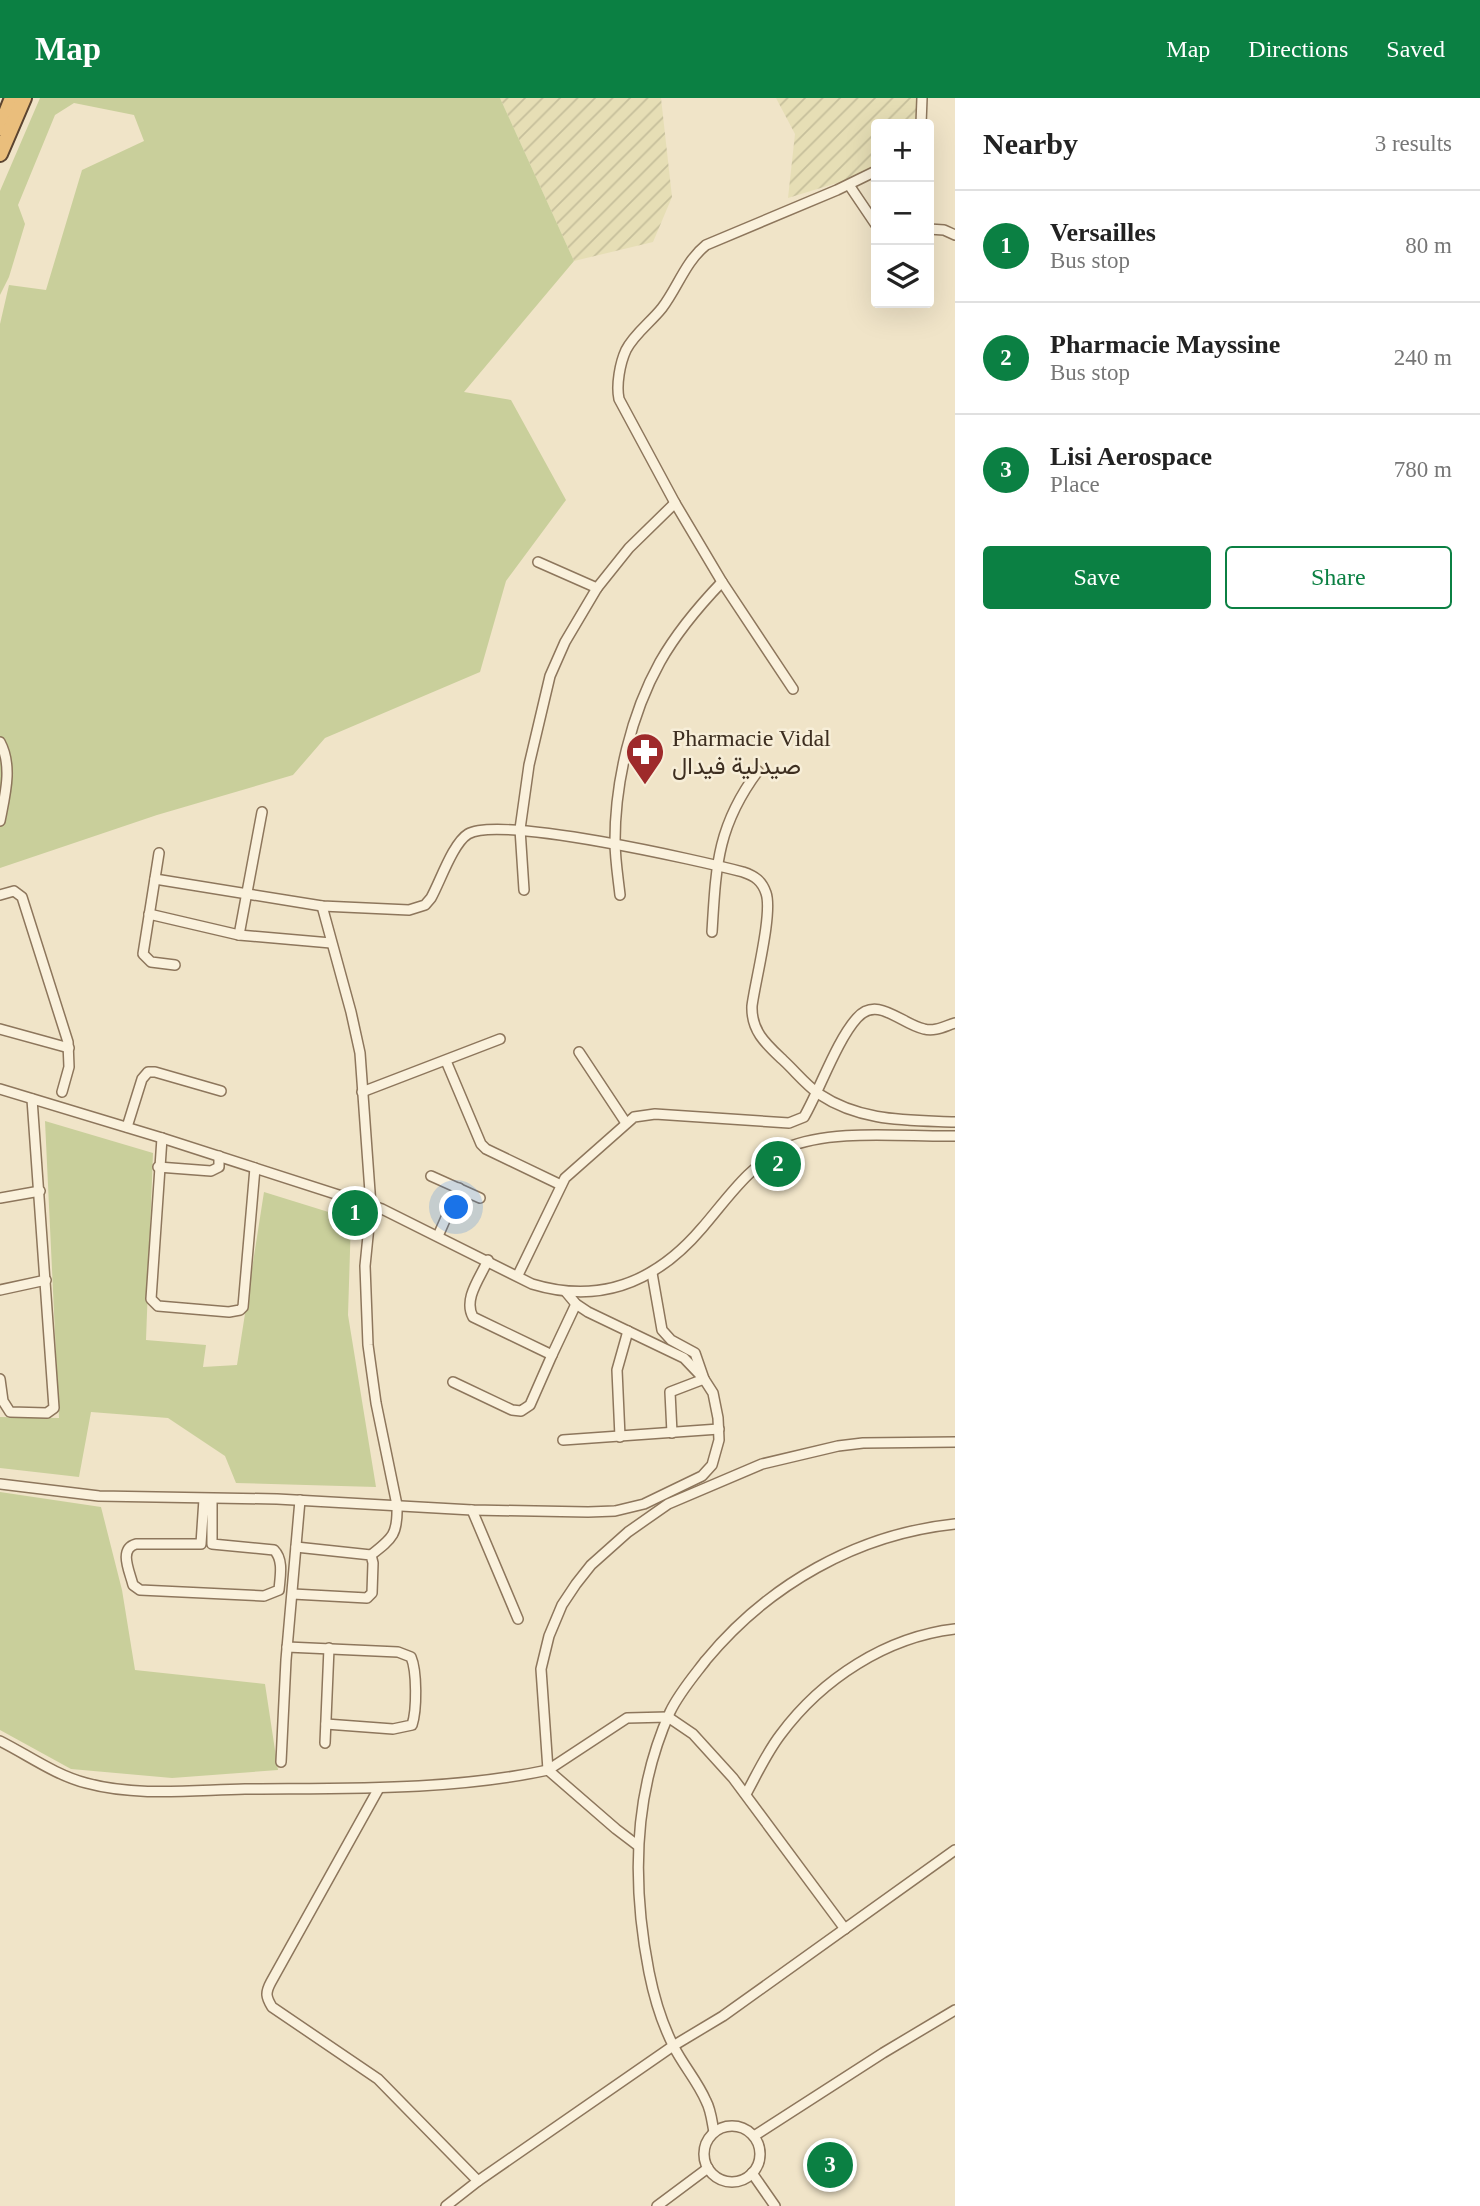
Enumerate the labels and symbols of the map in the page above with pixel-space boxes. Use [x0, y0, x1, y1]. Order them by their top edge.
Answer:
place label: Pharmacie Vidal صيدلية فيدال [672, 725, 831, 780]
pharmacy icon: Pharmacie Vidal صيدلية فيدال [624, 731, 666, 786]
pin: 2 [755, 1138, 801, 1190]
pin: 1 [332, 1187, 378, 1239]
your location [439, 1190, 473, 1224]
pin: 3 [807, 2139, 853, 2191]

